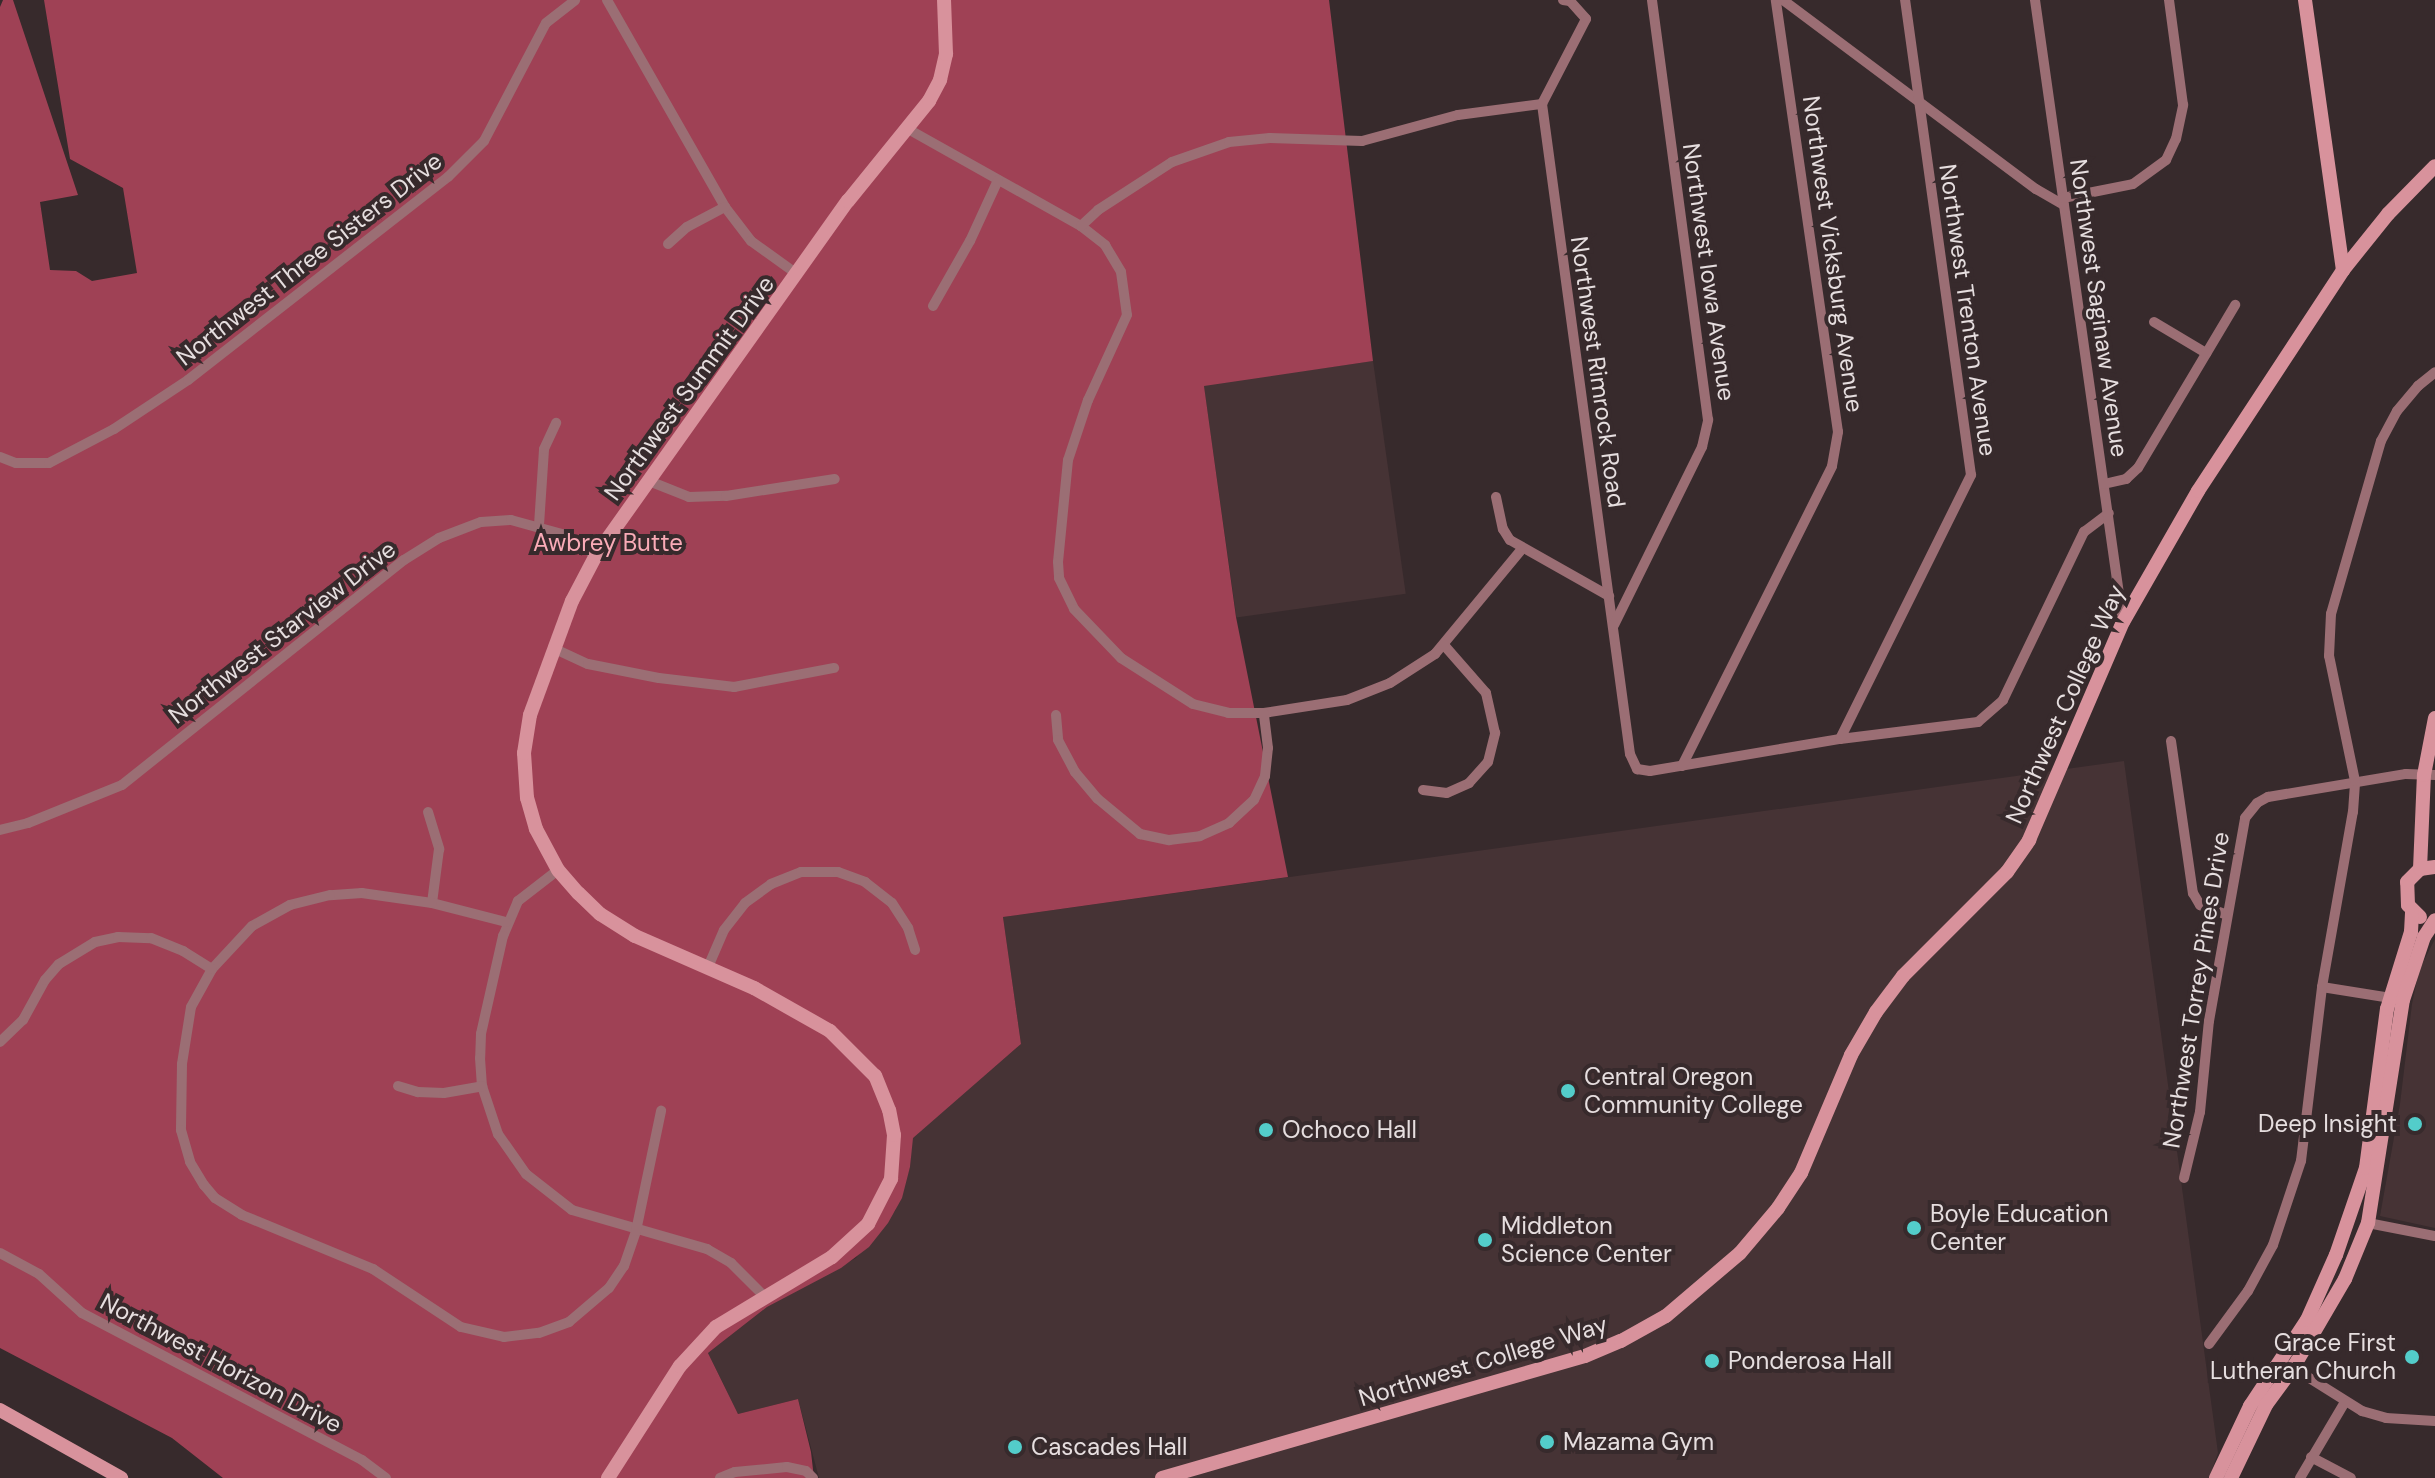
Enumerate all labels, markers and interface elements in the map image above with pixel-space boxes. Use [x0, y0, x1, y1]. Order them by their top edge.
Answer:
street label: Northwest Vicksburg Avenue [1797, 94, 1869, 414]
street label: Northwest Iowa Avenue [1677, 141, 1741, 403]
street label: Northwest Three Sisters Drive [170, 146, 448, 372]
street label: Northwest Saginaw Avenue [2064, 157, 2134, 459]
street label: Northwest Trenton Avenue [1933, 162, 2003, 458]
street label: Northwest Rimrock Road [1565, 234, 1631, 510]
street label: Northwest Summit Drive [598, 270, 780, 506]
park label: Awbrey Butte [533, 529, 683, 557]
street label: Northwest Starview Drive [163, 534, 401, 730]
street label: Northwest College Way [1999, 580, 2131, 828]
street label: Northwest Torrey Pines Drive [2157, 830, 2235, 1150]
place label: Central Oregon Community College [1584, 1063, 1803, 1119]
marker: Central Oregon Community College [1559, 1082, 1577, 1100]
place label: Deep Insight [2258, 1110, 2397, 1138]
marker: Deep Insight [2404, 1113, 2426, 1135]
place label: Ochoco Hall [1282, 1116, 1417, 1144]
marker: Ochoco Hall [1257, 1121, 1275, 1139]
place label: Boyle Education Center [1930, 1200, 2108, 1256]
place label: Middleton Science Center [1501, 1212, 1672, 1268]
marker: Boyle Education Center [1905, 1219, 1923, 1237]
marker: Middleton Science Center [1476, 1231, 1494, 1249]
street label: Northwest Horizon Drive [95, 1287, 347, 1439]
street label: Northwest College Way [1355, 1309, 1611, 1413]
place label: Grace First Lutheran Church [2210, 1329, 2396, 1385]
place label: Ponderosa Hall [1728, 1347, 1892, 1375]
marker: Grace First Lutheran Church [2403, 1348, 2421, 1366]
marker: Ponderosa Hall [1703, 1352, 1721, 1370]
place label: Mazama Gym [1563, 1428, 1714, 1456]
place label: Cascades Hall [1031, 1433, 1187, 1461]
marker: Mazama Gym [1538, 1433, 1556, 1451]
marker: Cascades Hall [1006, 1438, 1024, 1456]

